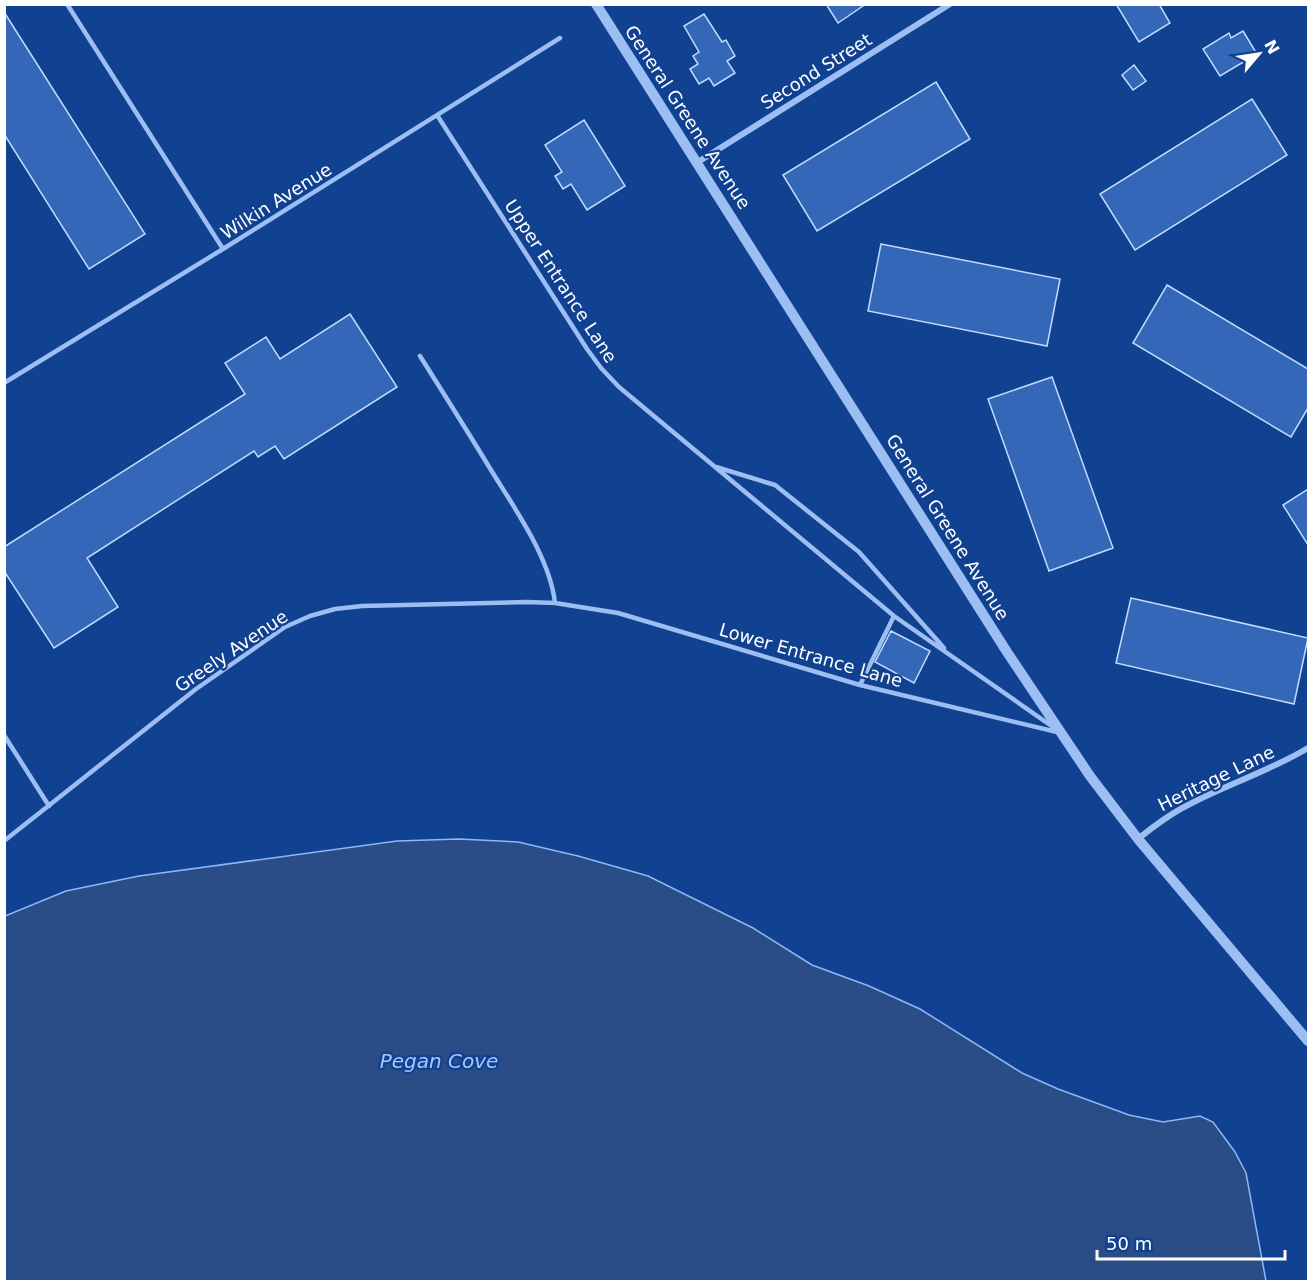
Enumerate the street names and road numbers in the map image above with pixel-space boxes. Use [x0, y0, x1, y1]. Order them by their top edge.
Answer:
street label: General Greene Avenue [621, 21, 755, 213]
street label: Second Street [757, 29, 875, 113]
street label: Wilkin Avenue [217, 158, 335, 244]
street label: Upper Entrance Lane [500, 196, 622, 366]
street label: General Greene Avenue [882, 430, 1014, 624]
street label: Greely Avenue [171, 606, 291, 696]
street label: Lower Entrance Lane [717, 619, 905, 691]
street label: Heritage Lane [1154, 741, 1278, 815]

